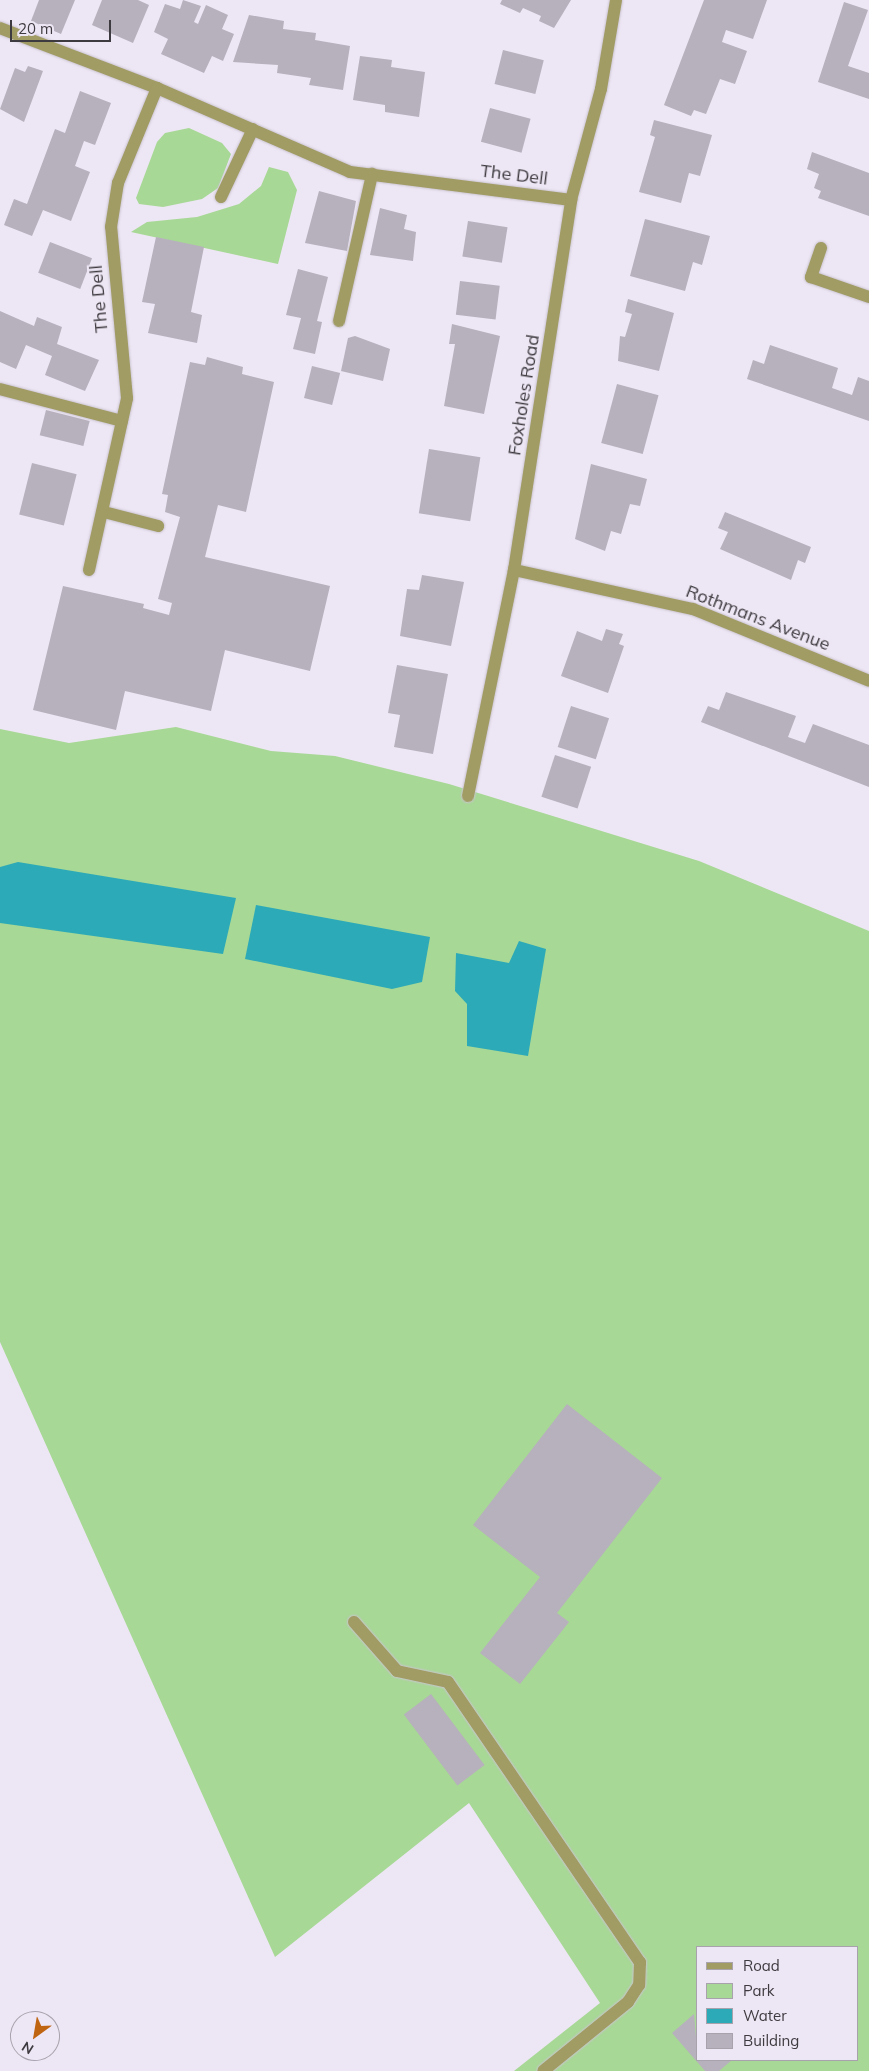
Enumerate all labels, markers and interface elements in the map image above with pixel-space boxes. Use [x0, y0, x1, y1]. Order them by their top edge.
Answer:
scale bar [12, 10, 114, 42]
text: 20 m [18, 19, 53, 38]
street label: The Dell [479, 160, 549, 190]
street label: The Dell [85, 264, 113, 334]
street label: Foxholes Road [504, 333, 544, 457]
street label: Rothmans Avenue [683, 581, 833, 655]
legend [696, 1946, 859, 2061]
text: Road [743, 1956, 780, 1975]
text: Park [743, 1981, 775, 2000]
text: Water [743, 2006, 787, 2025]
north arrow [10, 2011, 60, 2061]
text: Building [743, 2031, 799, 2050]
text: N [18, 2037, 37, 2058]

